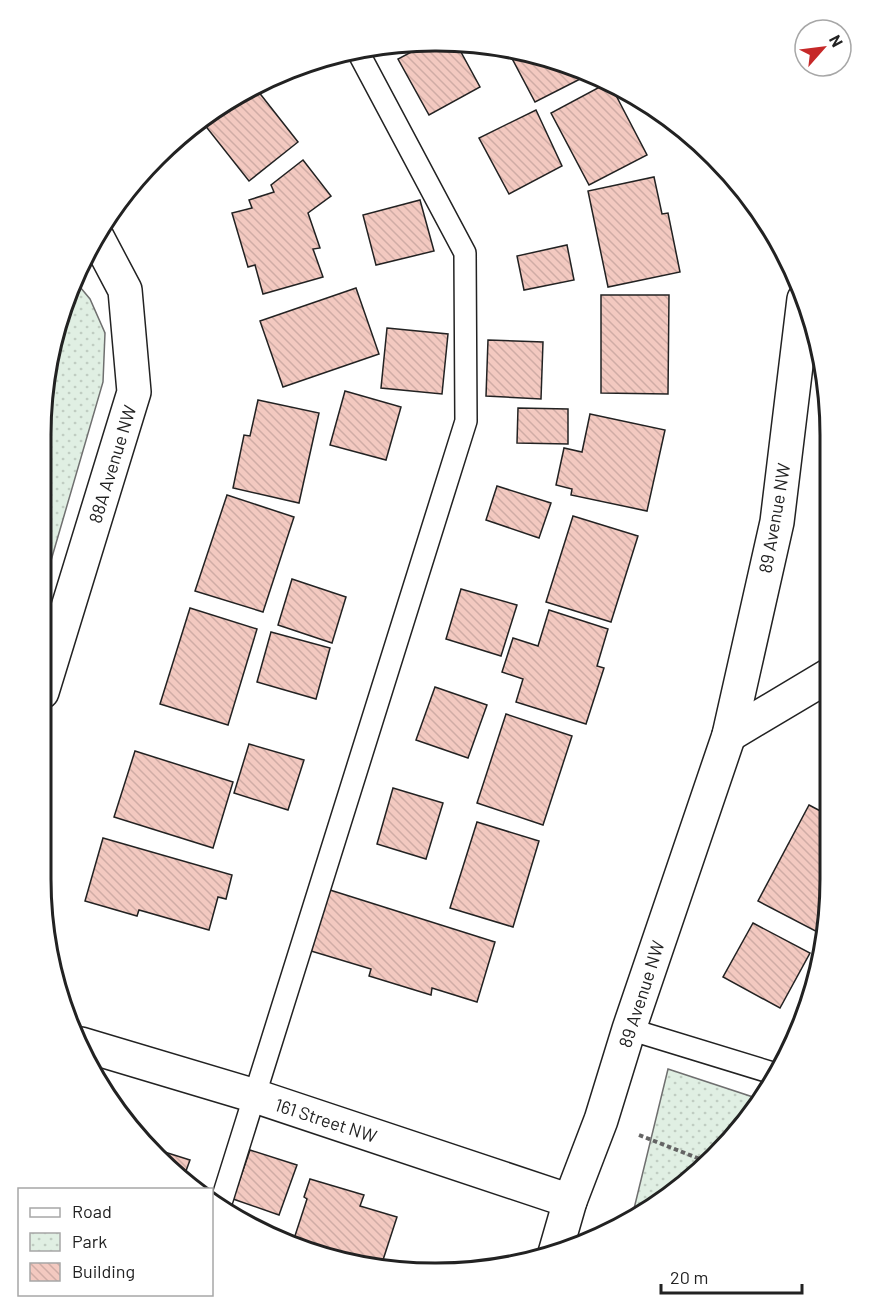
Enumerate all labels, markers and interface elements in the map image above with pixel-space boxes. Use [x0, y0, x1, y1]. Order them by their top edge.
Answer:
north arrow [793, 18, 853, 78]
text: N [826, 32, 848, 50]
street label: 88A Avenue NW [84, 402, 140, 526]
street label: 89 Avenue NW [754, 461, 795, 575]
street label: 89 Avenue NW [613, 938, 669, 1050]
street label: 161 Street NW [272, 1093, 380, 1147]
legend [18, 1188, 213, 1296]
text: Road [72, 1200, 112, 1222]
text: Park [72, 1230, 107, 1252]
scale bar [661, 1257, 802, 1295]
text: Building [72, 1260, 135, 1282]
text: 20 m [670, 1266, 708, 1288]

